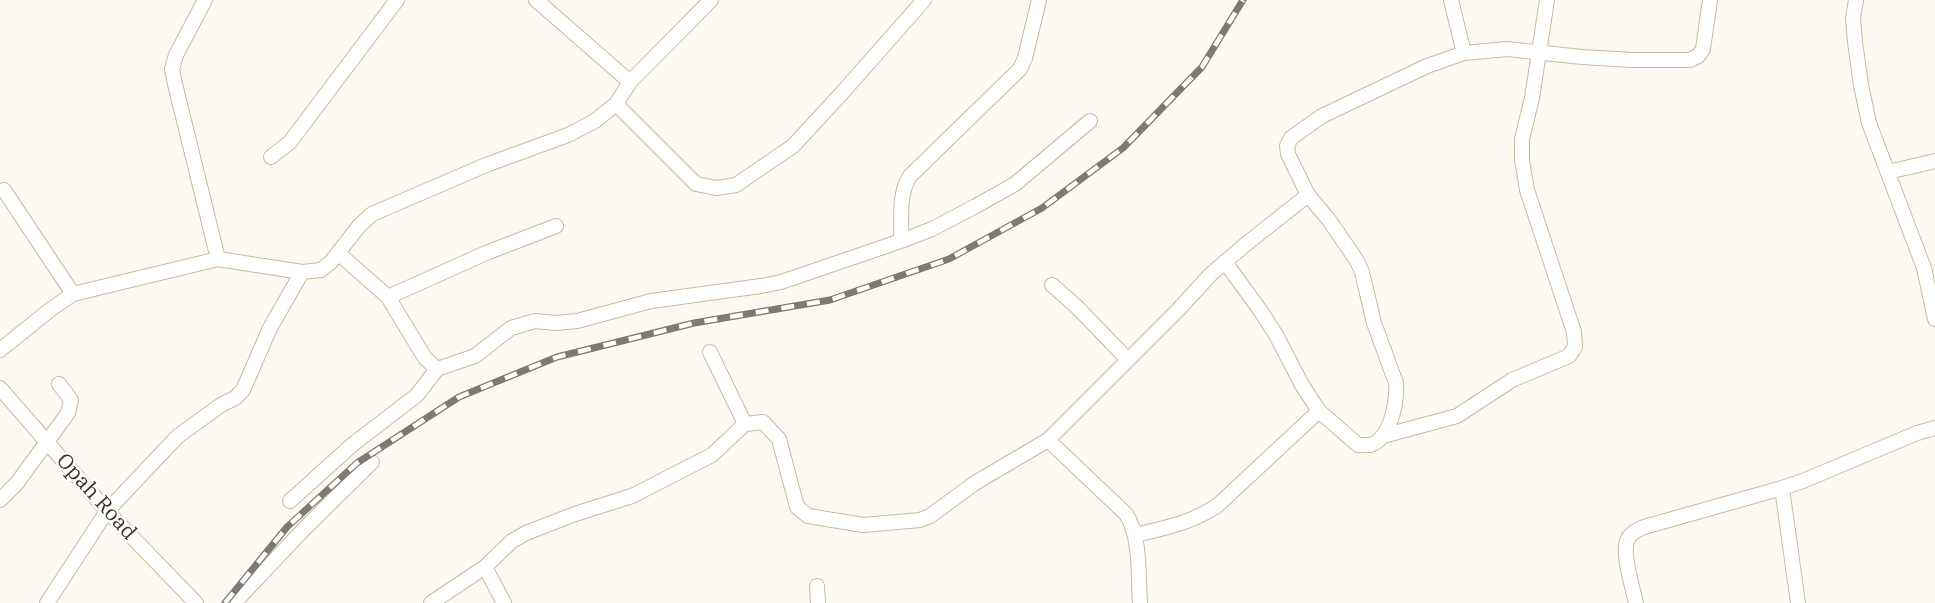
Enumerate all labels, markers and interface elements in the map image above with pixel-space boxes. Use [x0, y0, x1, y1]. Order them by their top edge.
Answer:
street label: Opah Road [51, 449, 141, 545]

